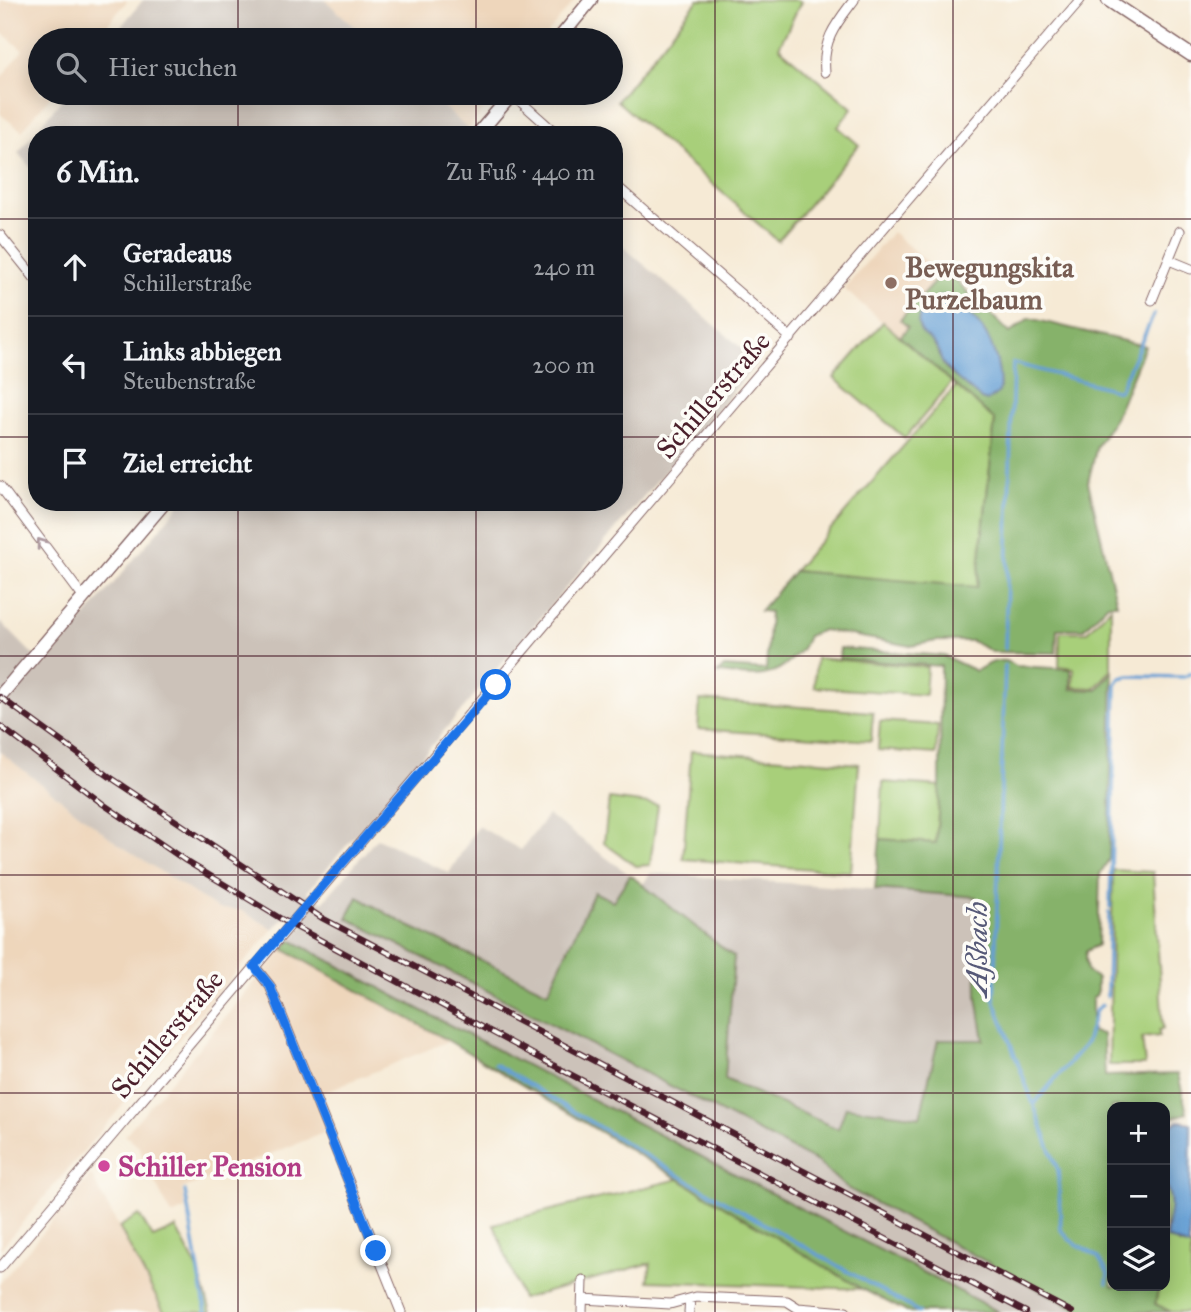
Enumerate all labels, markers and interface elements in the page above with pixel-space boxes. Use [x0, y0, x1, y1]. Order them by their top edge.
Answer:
search box [28, 28, 623, 105]
icon: search [52, 48, 90, 86]
text: Hier suchen [108, 51, 237, 83]
text: 6 Min. [56, 154, 139, 190]
text: Zu Fuß · 440 m [446, 158, 595, 186]
text: Geradeaus [123, 237, 232, 269]
icon: ahead [56, 248, 94, 286]
place label: Bewegungskita Purzelbaum [905, 250, 1075, 317]
text: 240 m [533, 253, 595, 281]
text: Schillerstraße [123, 269, 252, 297]
marker: Bewegungskita Purzelbaum [883, 275, 899, 291]
street label: Schillerstraße [648, 324, 778, 466]
text: Links abbiegen [123, 335, 282, 367]
icon: left [56, 346, 94, 384]
text: 200 m [533, 351, 595, 379]
text: Steubenstraße [123, 367, 256, 395]
icon: arrive [56, 444, 94, 482]
text: Ziel erreicht [123, 447, 252, 479]
one-way arrow [37, 538, 50, 550]
route start [480, 669, 511, 700]
water label: Aßbach [959, 901, 995, 999]
street label: Schillerstraße [103, 963, 231, 1105]
map controls [1107, 1102, 1170, 1291]
button: + [1107, 1102, 1170, 1165]
place label: Schiller Pension [118, 1149, 302, 1184]
marker: Schiller Pension [96, 1158, 112, 1174]
button: − [1107, 1165, 1170, 1228]
button: layers [1107, 1228, 1170, 1291]
route end [360, 1235, 391, 1266]

